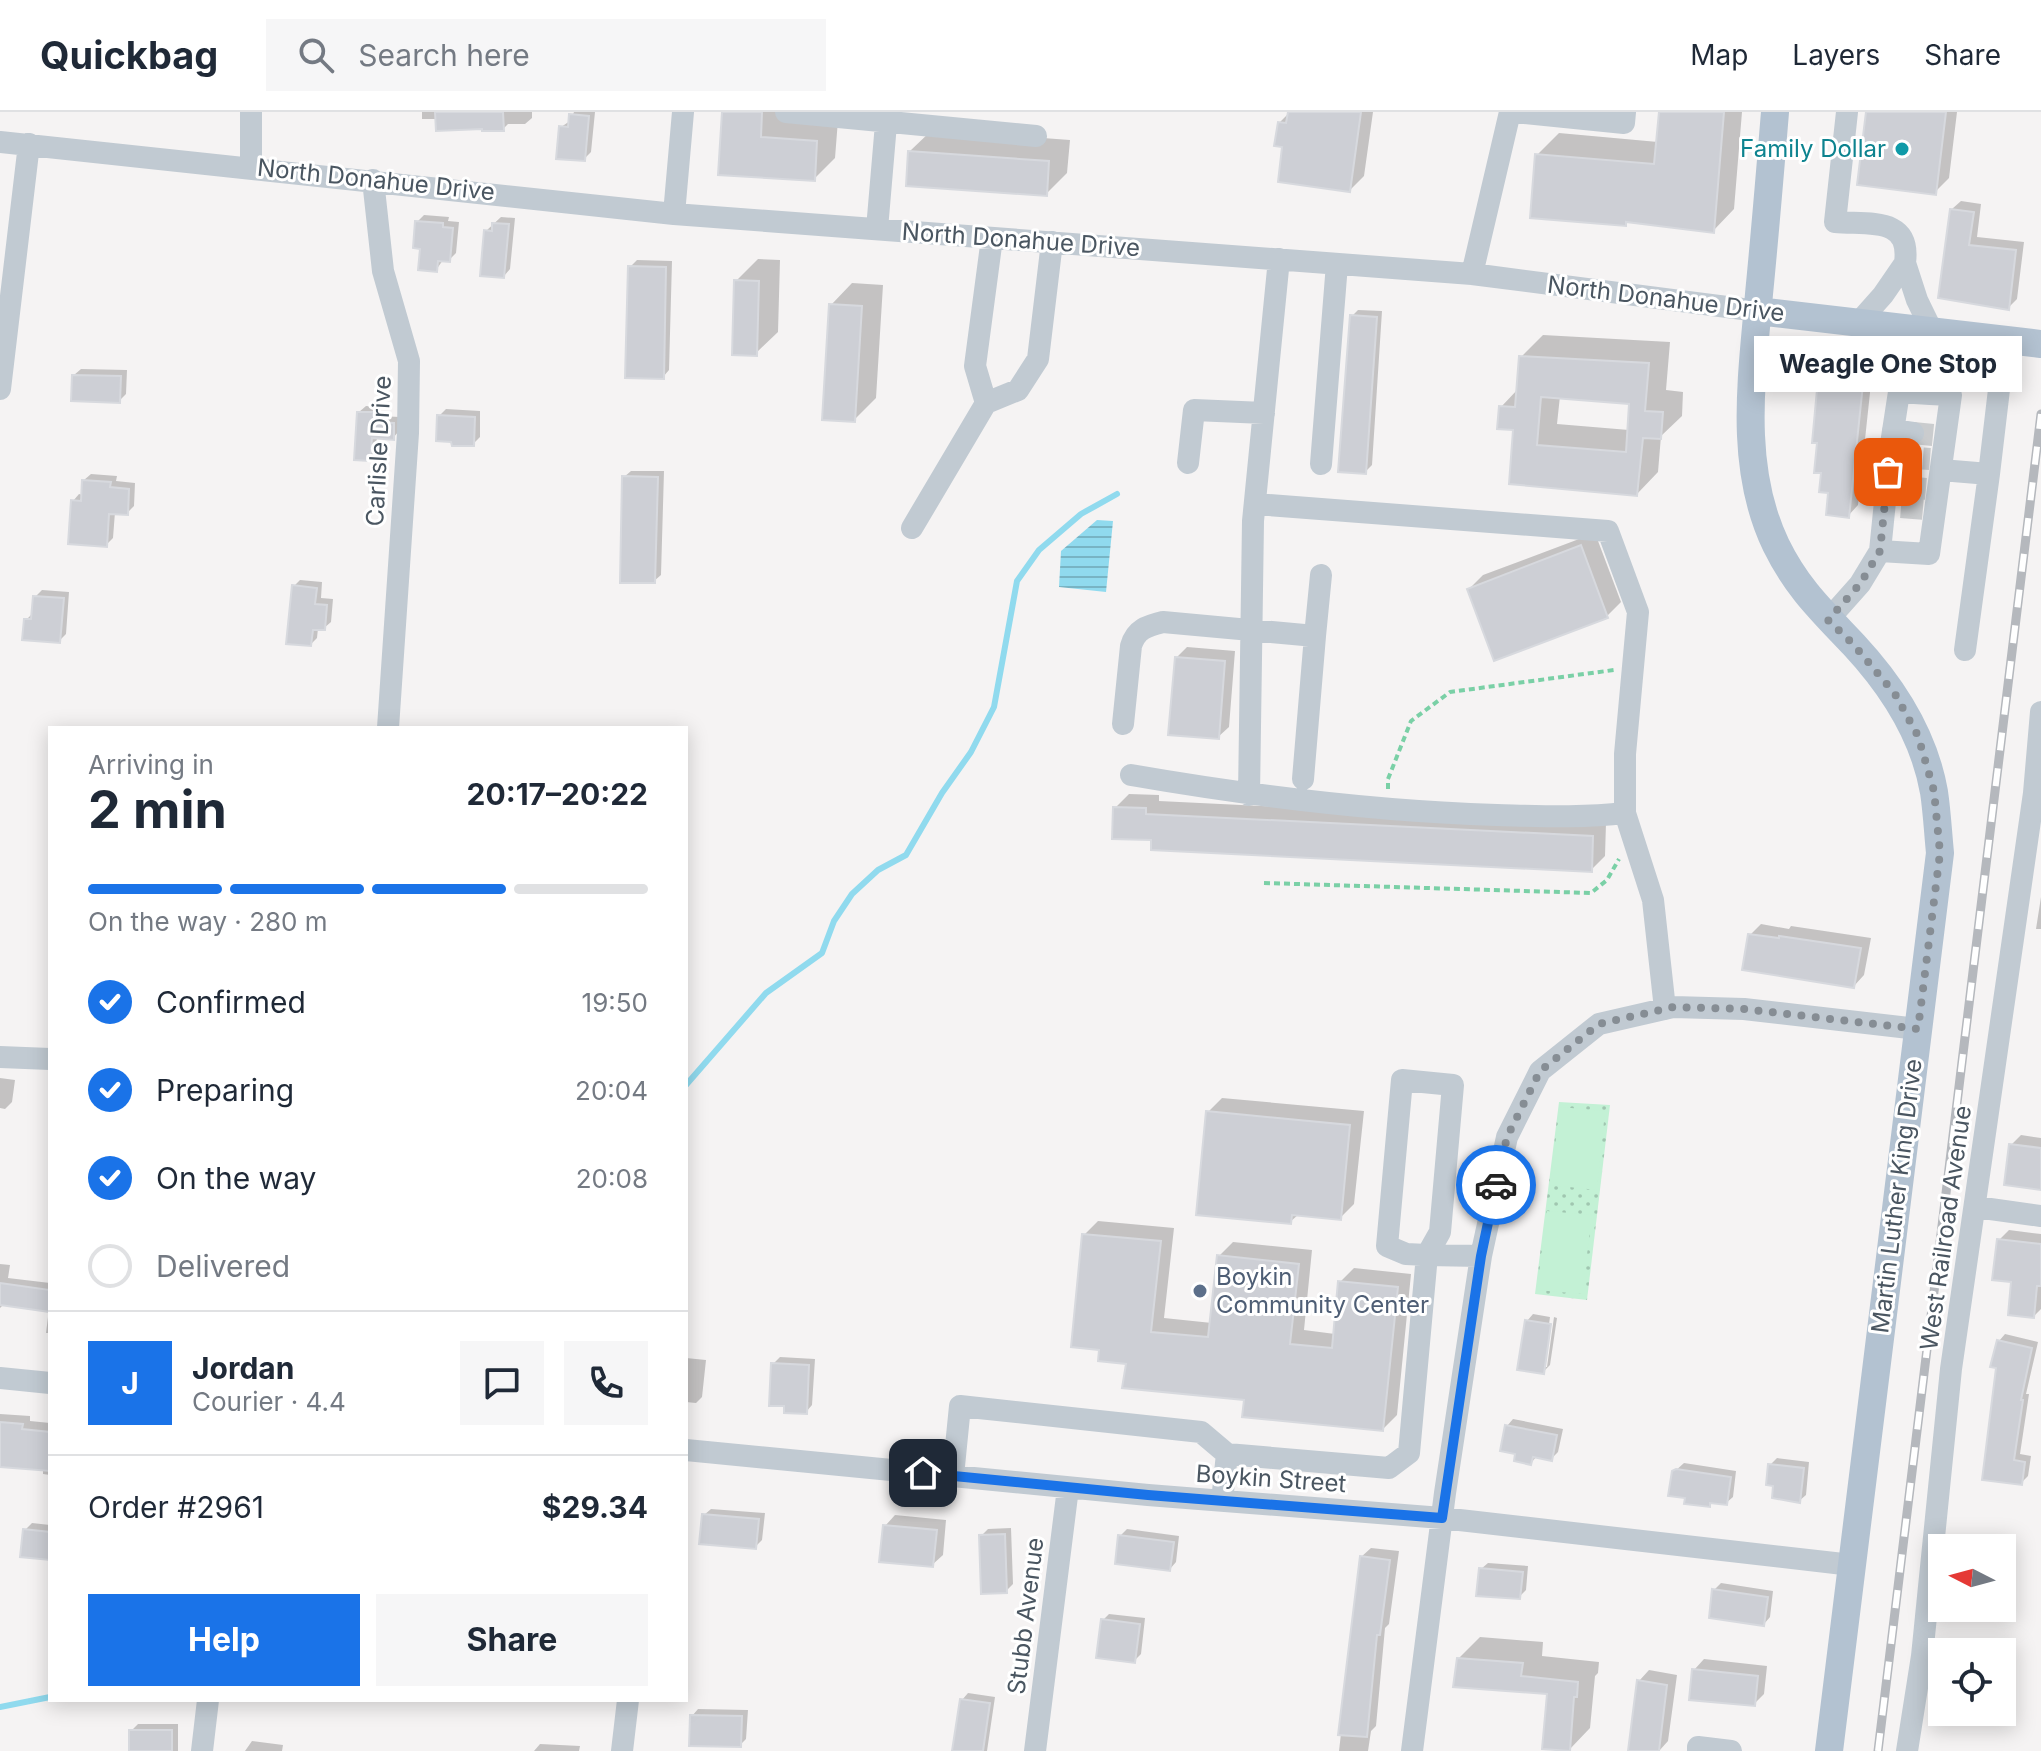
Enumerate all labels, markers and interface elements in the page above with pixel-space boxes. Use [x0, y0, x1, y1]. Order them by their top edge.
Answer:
search box [266, 19, 826, 91]
text: Quickbag [40, 32, 218, 78]
icon: search [294, 33, 338, 77]
text: Search here [358, 37, 530, 73]
text: Map [1690, 38, 1748, 72]
text: Layers [1792, 38, 1880, 72]
text: Share [1924, 38, 2001, 72]
place label: Family Dollar [1740, 134, 1886, 163]
marker: Family Dollar [1893, 140, 1911, 158]
street label: North Donahue Drive [256, 153, 496, 206]
street label: North Donahue Drive [901, 217, 1141, 262]
street label: North Donahue Drive [1546, 270, 1786, 327]
callout: Weagle One Stop [1754, 336, 2022, 392]
text: Weagle One Stop [1779, 348, 1997, 379]
street label: Carlisle Drive [360, 375, 397, 527]
pin [1854, 438, 1922, 506]
icon: bag [1866, 450, 1910, 494]
text: Arriving in [88, 749, 214, 780]
text: 20:17–20:22 [467, 776, 648, 812]
text: 2 min [88, 778, 227, 841]
text: On the way · 280 m [88, 906, 328, 937]
icon: check [88, 980, 132, 1024]
text: Confirmed [156, 984, 306, 1020]
text: 19:50 [582, 987, 648, 1018]
street label: Martin Luther King Drive [1865, 1057, 1928, 1335]
icon: check [88, 1068, 132, 1112]
text: Preparing [156, 1072, 294, 1108]
text: 20:04 [575, 1075, 648, 1106]
street label: West Railroad Avenue [1914, 1104, 1977, 1352]
courier [1456, 1145, 1536, 1225]
icon: check [88, 1156, 132, 1200]
text: On the way [156, 1160, 316, 1196]
text: 20:08 [576, 1163, 648, 1194]
icon: car [1474, 1163, 1518, 1207]
text: Delivered [156, 1248, 290, 1284]
place label: Boykin Community Center [1216, 1262, 1429, 1319]
marker: Boykin Community Center [1191, 1282, 1209, 1300]
button: chat [460, 1341, 544, 1425]
button: phone [564, 1341, 648, 1425]
text: Jordan [192, 1350, 294, 1386]
text: J [121, 1365, 139, 1401]
text: Courier · 4.4 [192, 1386, 346, 1417]
pin [889, 1439, 957, 1507]
icon: home [901, 1451, 945, 1495]
street label: Boykin Street [1195, 1459, 1347, 1498]
text: Order #2961 [88, 1489, 264, 1525]
text: $29.34 [542, 1489, 648, 1525]
north arrow [1928, 1534, 2016, 1622]
map controls [1928, 1534, 2016, 1726]
street label: Stubb Avenue [1001, 1536, 1050, 1696]
button: Help [88, 1594, 360, 1686]
button: Share [376, 1594, 648, 1686]
button: locate [1928, 1638, 2016, 1726]

